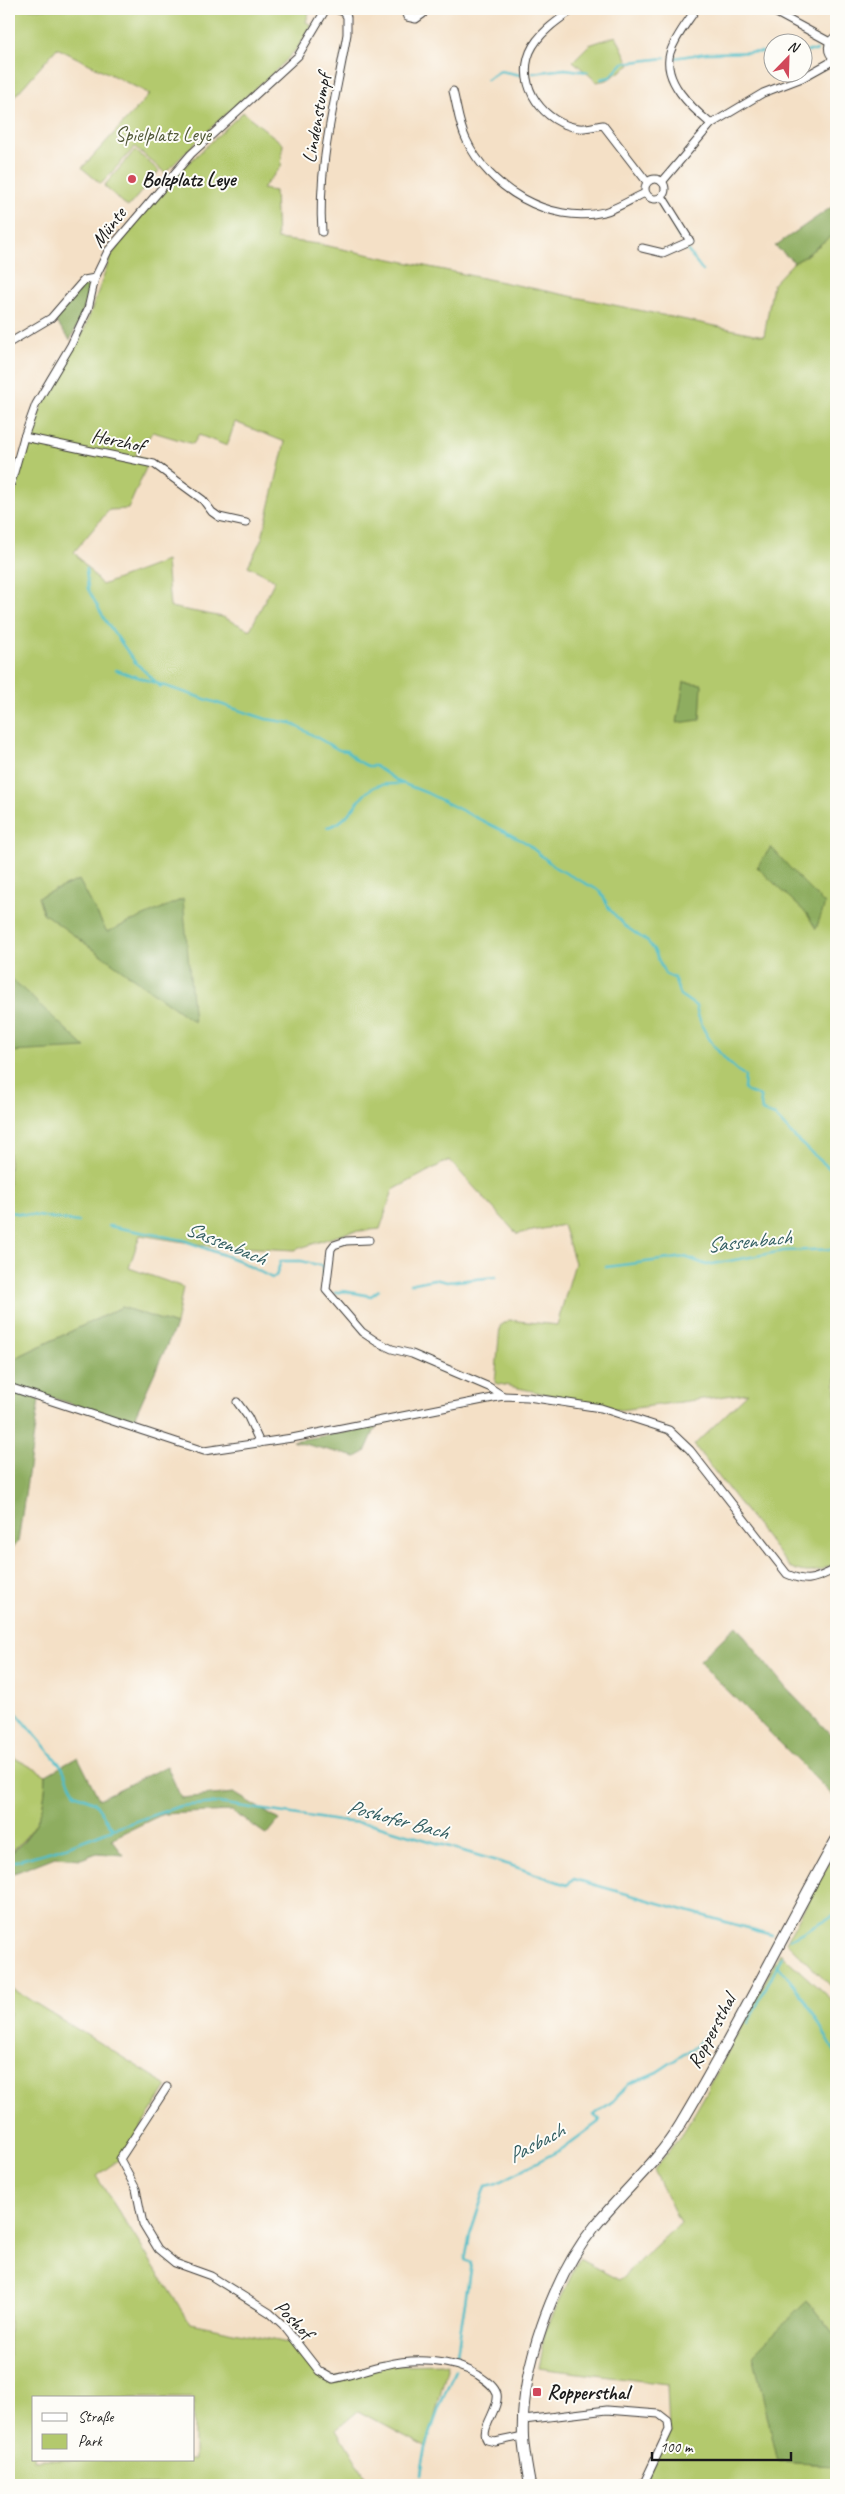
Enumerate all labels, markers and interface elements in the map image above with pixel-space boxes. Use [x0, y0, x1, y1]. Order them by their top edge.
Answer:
north arrow [762, 32, 812, 82]
text: N [786, 37, 802, 57]
street label: Lindenstumpf [296, 67, 337, 165]
park label: Spielplatz Leye [115, 122, 213, 147]
place label: Bolzplatz Leye [142, 167, 238, 192]
marker: Bolzplatz Leye [126, 173, 138, 185]
street label: Münte [85, 201, 133, 252]
street label: Herzhof [89, 423, 151, 459]
water label: Sassenbach [182, 1215, 271, 1271]
water label: Sassenbach [706, 1224, 794, 1258]
water label: Poshofer Bach [345, 1793, 453, 1845]
street label: Roppersthal [682, 1987, 743, 2073]
water label: Pasbach [503, 2116, 571, 2169]
street label: Poshof [269, 2295, 322, 2348]
place label: Roppersthal [547, 2380, 633, 2405]
marker: Roppersthal [531, 2386, 543, 2398]
legend [32, 2396, 195, 2462]
text: Straße [78, 2408, 114, 2427]
scale bar [652, 2429, 791, 2461]
text: Park [78, 2432, 103, 2451]
text: 100 m [660, 2438, 694, 2457]

